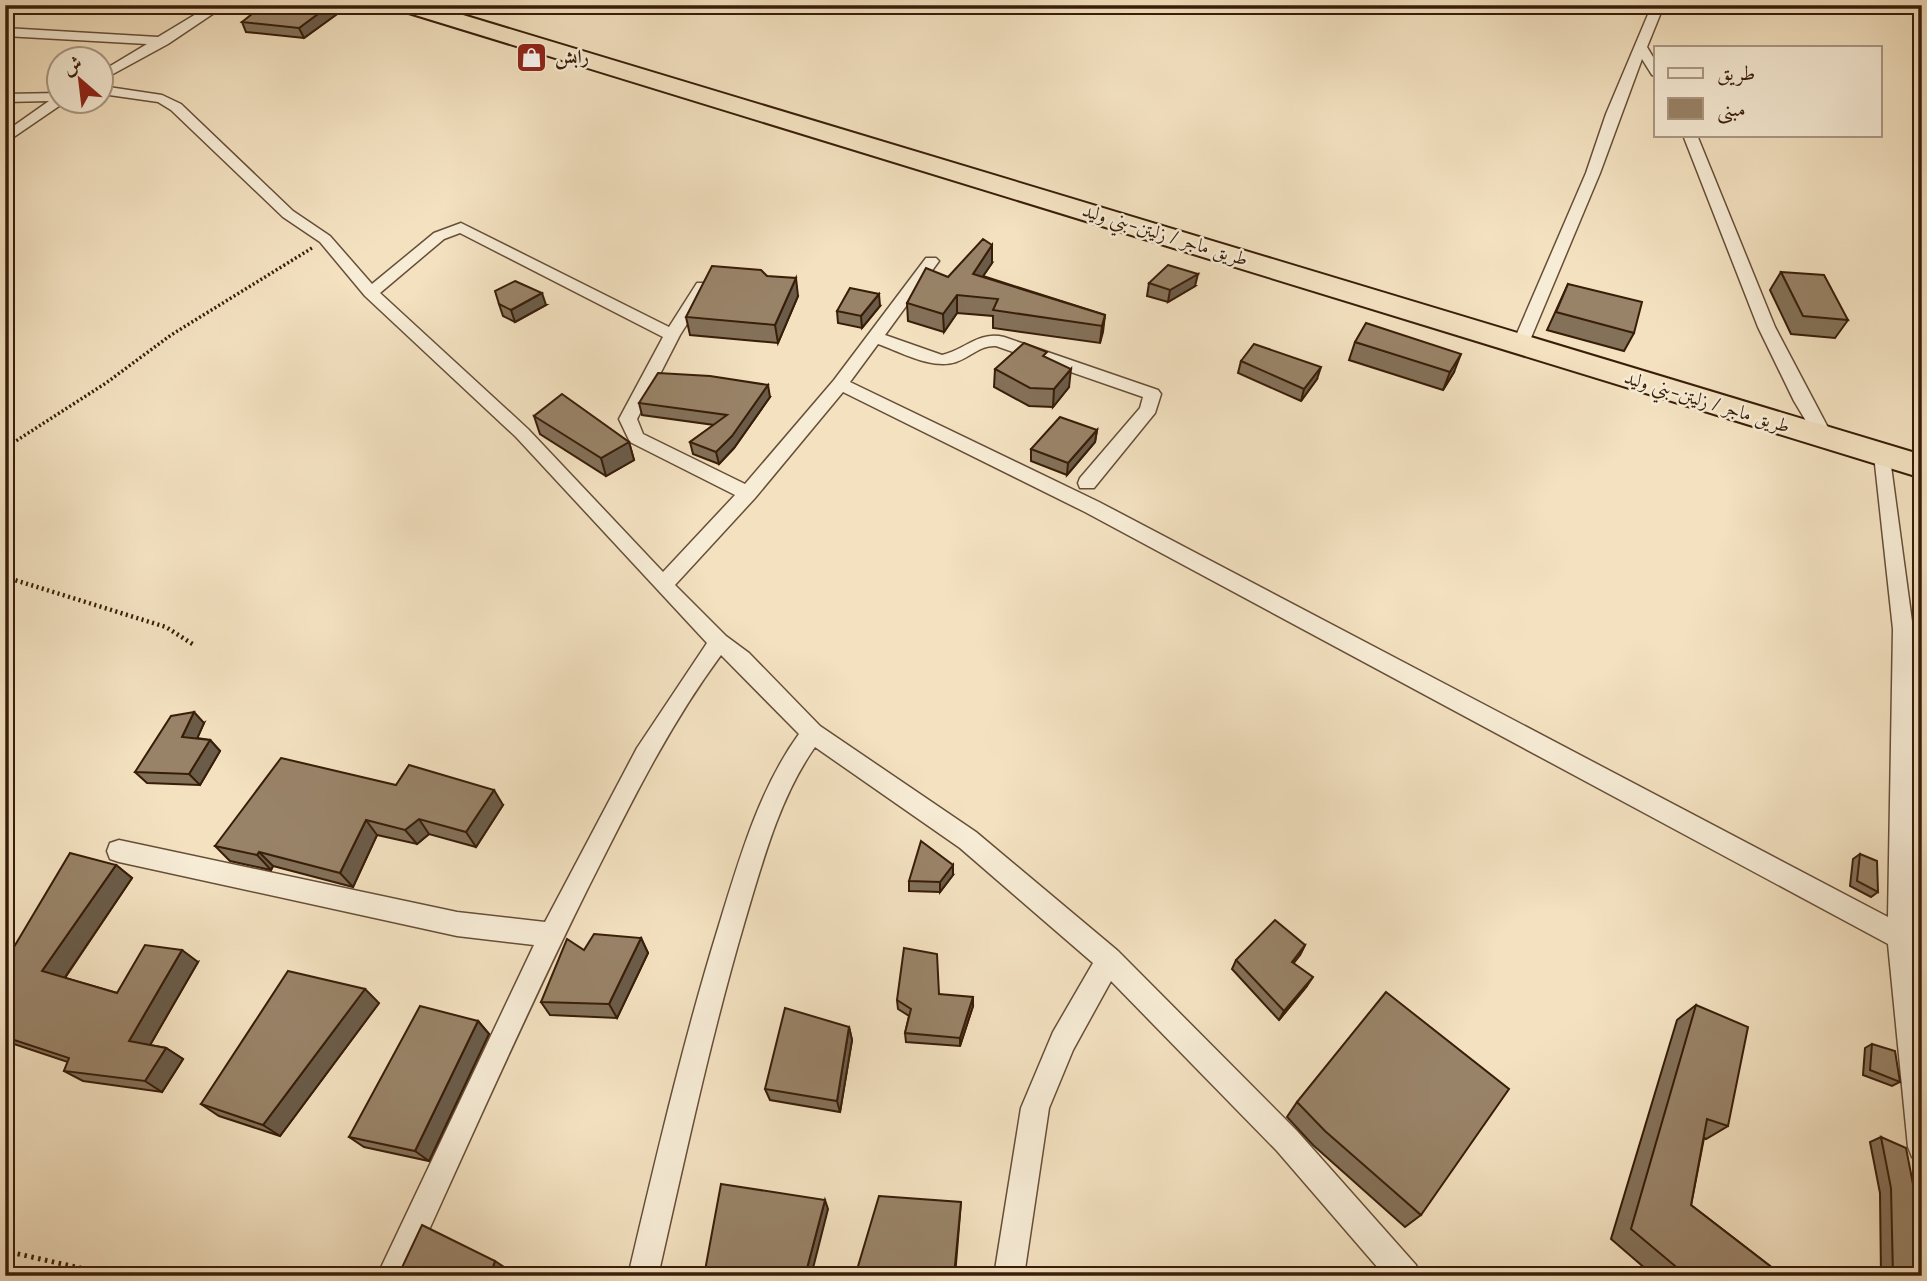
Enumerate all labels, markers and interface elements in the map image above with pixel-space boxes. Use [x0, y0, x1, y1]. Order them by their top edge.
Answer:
shop icon: رابش [515, 40, 549, 74]
place label: رابش [555, 44, 590, 70]
north arrow [46, 46, 116, 116]
legend [1654, 46, 1882, 136]
text: ش [58, 50, 87, 82]
text: طريق [1717, 59, 1755, 88]
text: مبنى [1717, 95, 1746, 124]
street label: طريق ماجر / زليتن-بني وليد [1078, 197, 1251, 276]
street label: طريق ماجر / زليتن-بني وليد [1620, 364, 1793, 443]

